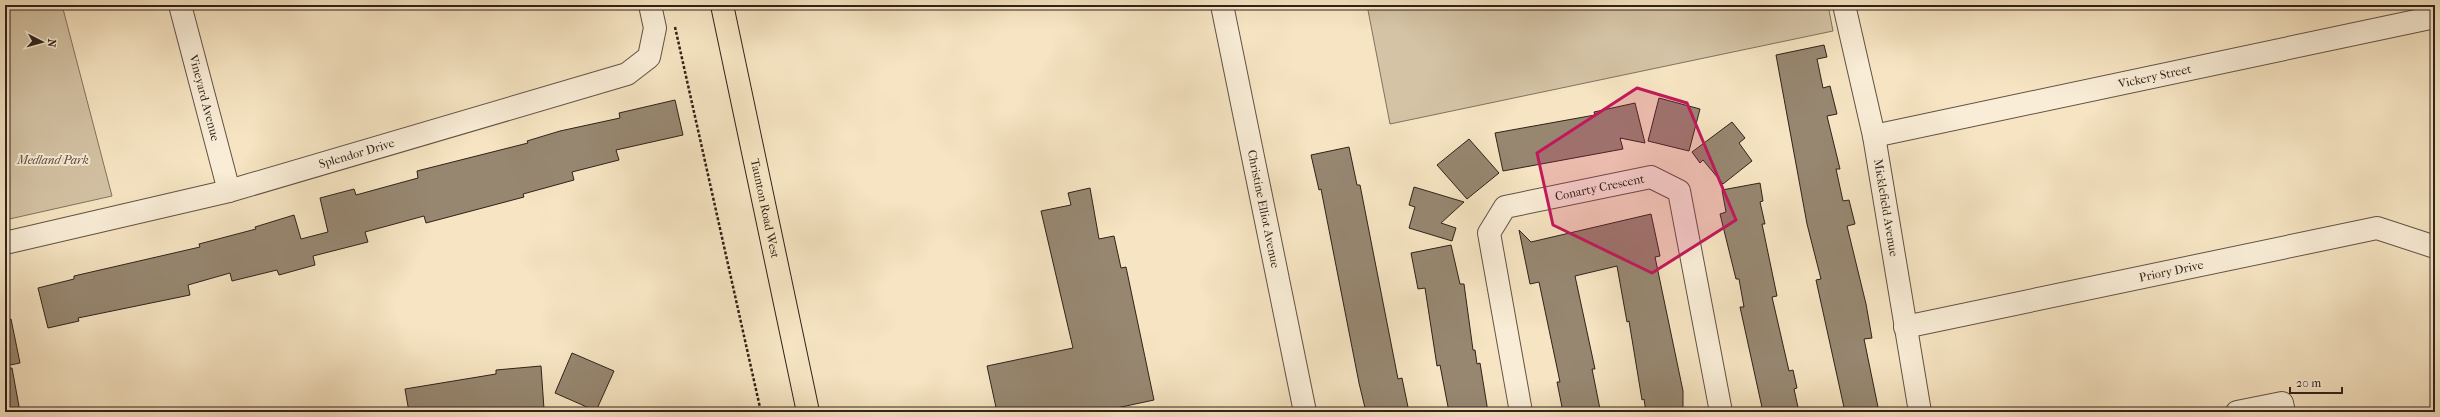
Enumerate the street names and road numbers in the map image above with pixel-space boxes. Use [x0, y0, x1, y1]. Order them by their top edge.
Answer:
street label: Vineyard Avenue [186, 52, 223, 143]
street label: Vickery Street [2116, 62, 2193, 91]
street label: Splendor Drive [317, 136, 396, 171]
street label: Christine Elliot Avenue [1245, 148, 1282, 269]
street label: Taunton Road West [748, 158, 782, 260]
street label: Micklefield Avenue [1871, 158, 1901, 258]
street label: Conarty Crescent [1554, 171, 1646, 204]
street label: Priory Drive [2138, 258, 2205, 285]

